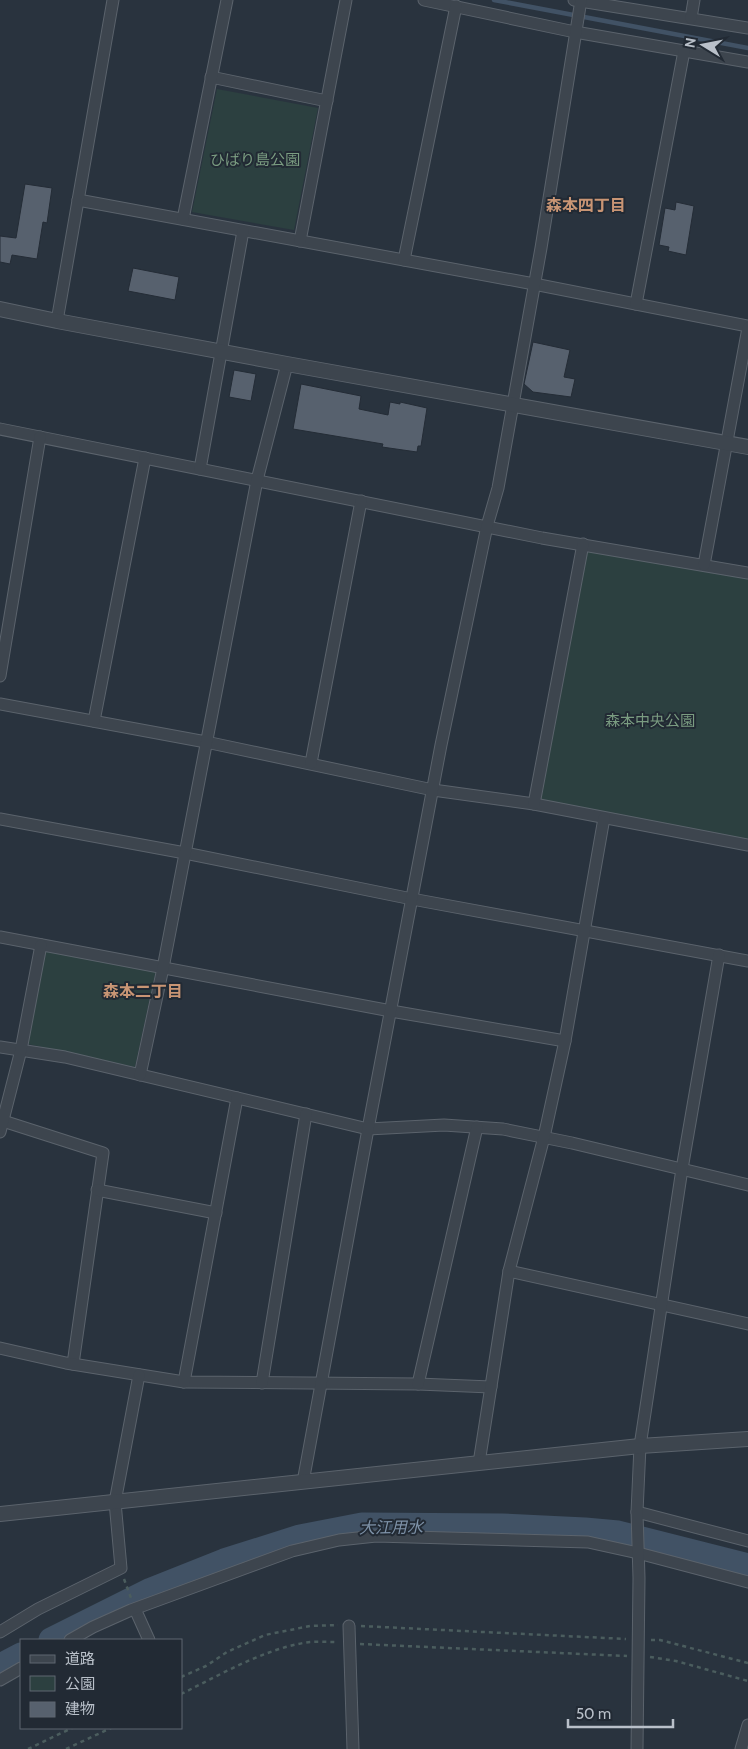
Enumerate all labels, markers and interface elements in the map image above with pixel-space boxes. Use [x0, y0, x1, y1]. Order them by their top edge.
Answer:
north arrow [678, 20, 728, 70]
text: N [680, 36, 700, 49]
park label: ひばり島公園 [210, 151, 300, 169]
district label: 森本四丁目 [546, 196, 626, 215]
park label: 森本中央公園 [605, 712, 695, 730]
district label: 森本二丁目 [103, 982, 183, 1001]
water label: 大江用水 [359, 1517, 425, 1538]
legend [20, 1639, 182, 1729]
text: 道路 [65, 1650, 95, 1668]
text: 公園 [65, 1675, 95, 1693]
scale bar [568, 1696, 673, 1728]
text: 建物 [65, 1700, 95, 1718]
text: 50 m [576, 1705, 611, 1723]

